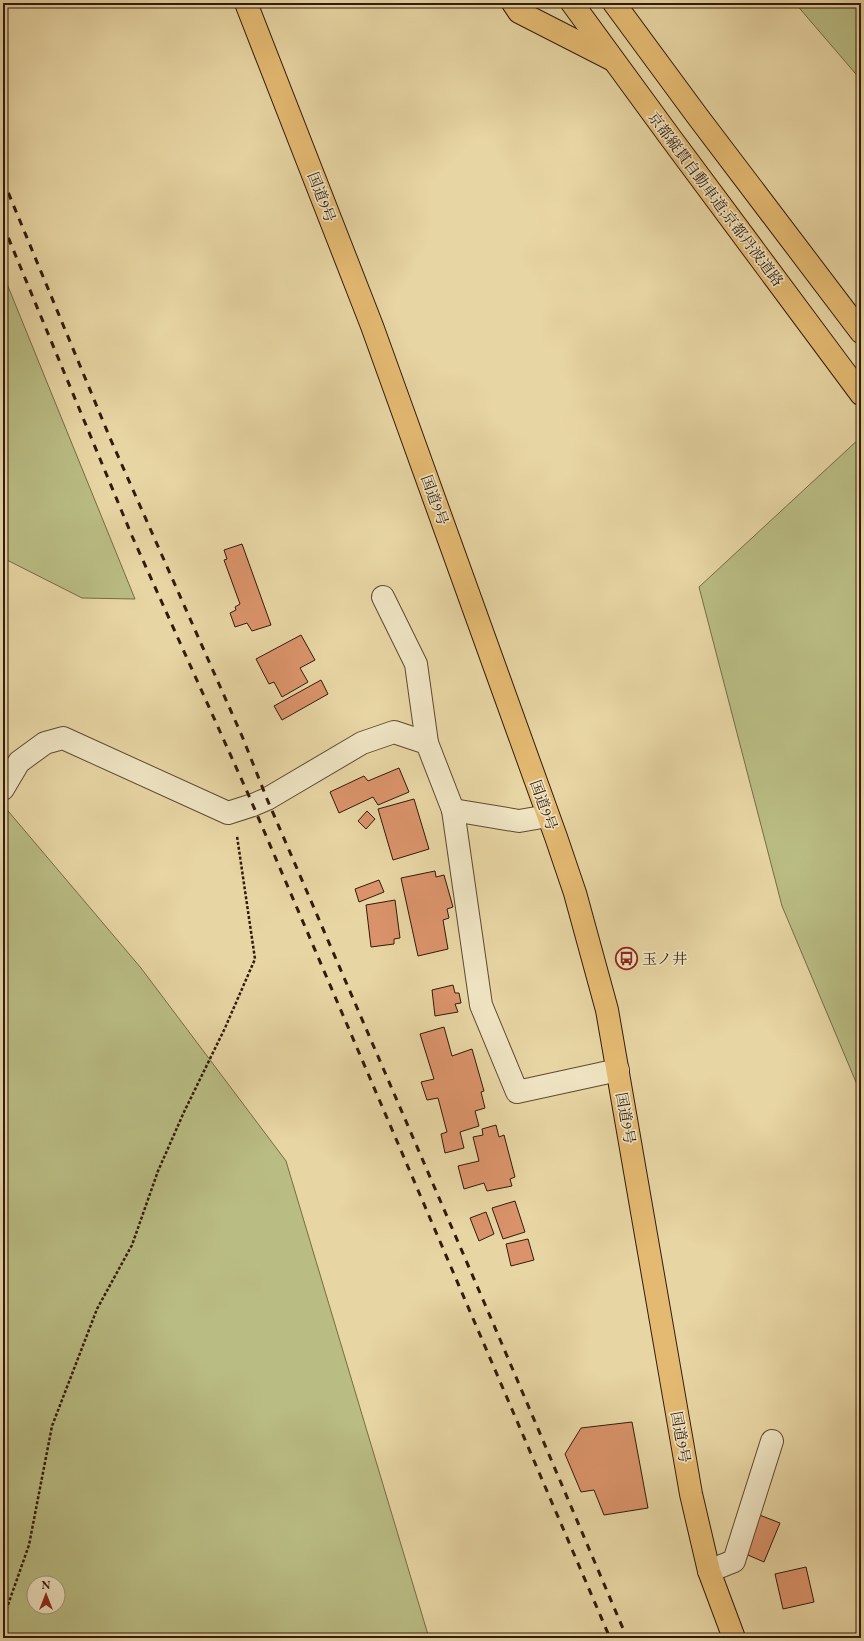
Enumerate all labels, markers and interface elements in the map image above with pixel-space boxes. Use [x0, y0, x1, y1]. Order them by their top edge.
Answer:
street label: 京都縦貫自動車道;京都丹波道路 [644, 108, 788, 290]
street label: 国道9号 [304, 169, 340, 225]
street label: 国道9号 [417, 472, 453, 528]
street label: 国道9号 [526, 777, 562, 833]
bus stop icon: 玉ノ井 [614, 945, 640, 971]
place label: 玉ノ井 [642, 949, 687, 968]
street label: 国道9号 [612, 1091, 640, 1145]
street label: 国道9号 [667, 1410, 695, 1464]
north arrow [26, 1575, 66, 1615]
text: N [42, 1578, 51, 1592]

